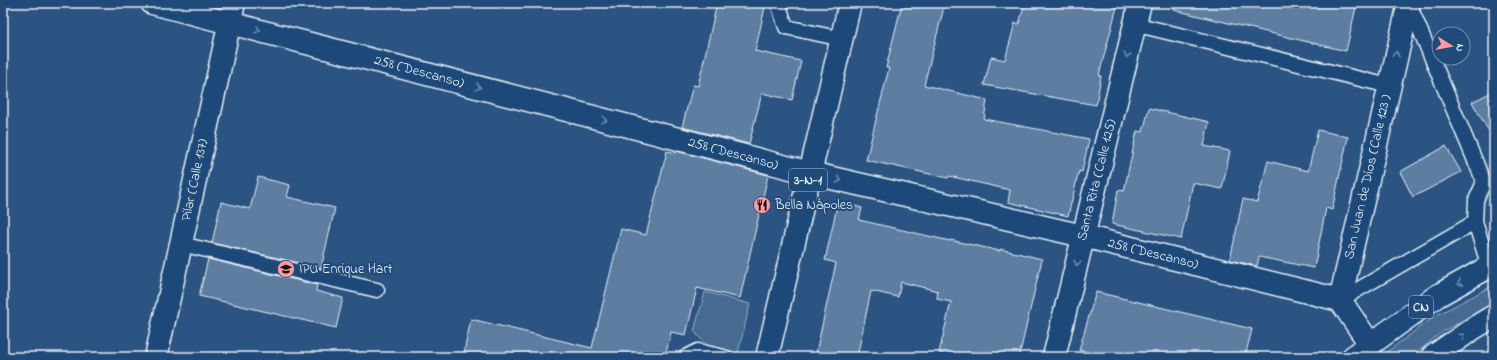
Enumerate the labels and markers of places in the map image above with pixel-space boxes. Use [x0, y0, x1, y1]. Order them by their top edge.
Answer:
restaurant icon: Bella Nápoles [752, 195, 772, 215]
place label: Bella Nápoles [774, 195, 853, 216]
school or university icon: IPU Enrique Hart [276, 259, 296, 279]
place label: IPU Enrique Hart [299, 259, 393, 280]

